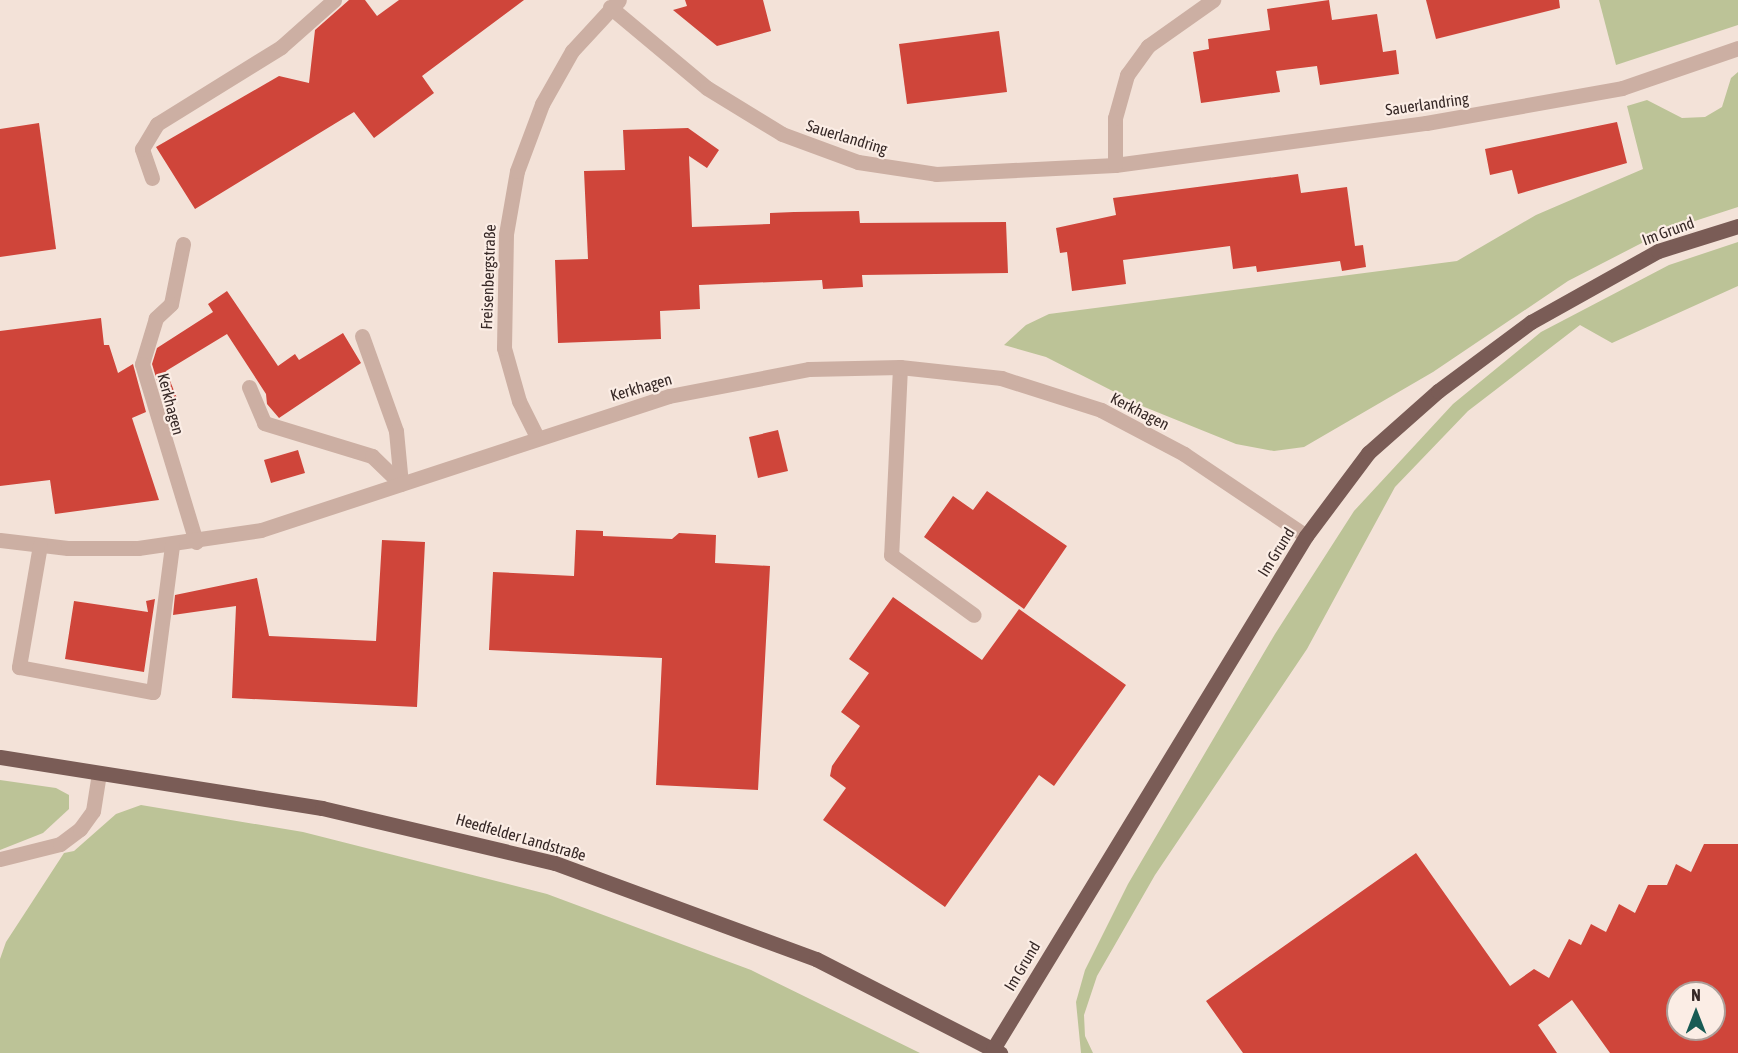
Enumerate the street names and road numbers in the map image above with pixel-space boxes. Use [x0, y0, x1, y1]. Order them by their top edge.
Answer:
street label: Sauerlandring [1384, 89, 1470, 119]
street label: Sauerlandring [804, 116, 890, 158]
street label: Im Grund [1639, 213, 1697, 249]
street label: Freisenbergstraße [477, 224, 499, 330]
street label: Kerkhagen [608, 369, 674, 405]
street label: Kerkhagen [154, 371, 188, 437]
street label: Kerkhagen [1107, 388, 1173, 434]
street label: Im Grund [1254, 524, 1298, 580]
street label: Heedfelder Landstraße [454, 809, 588, 865]
street label: Im Grund [1000, 938, 1044, 994]

